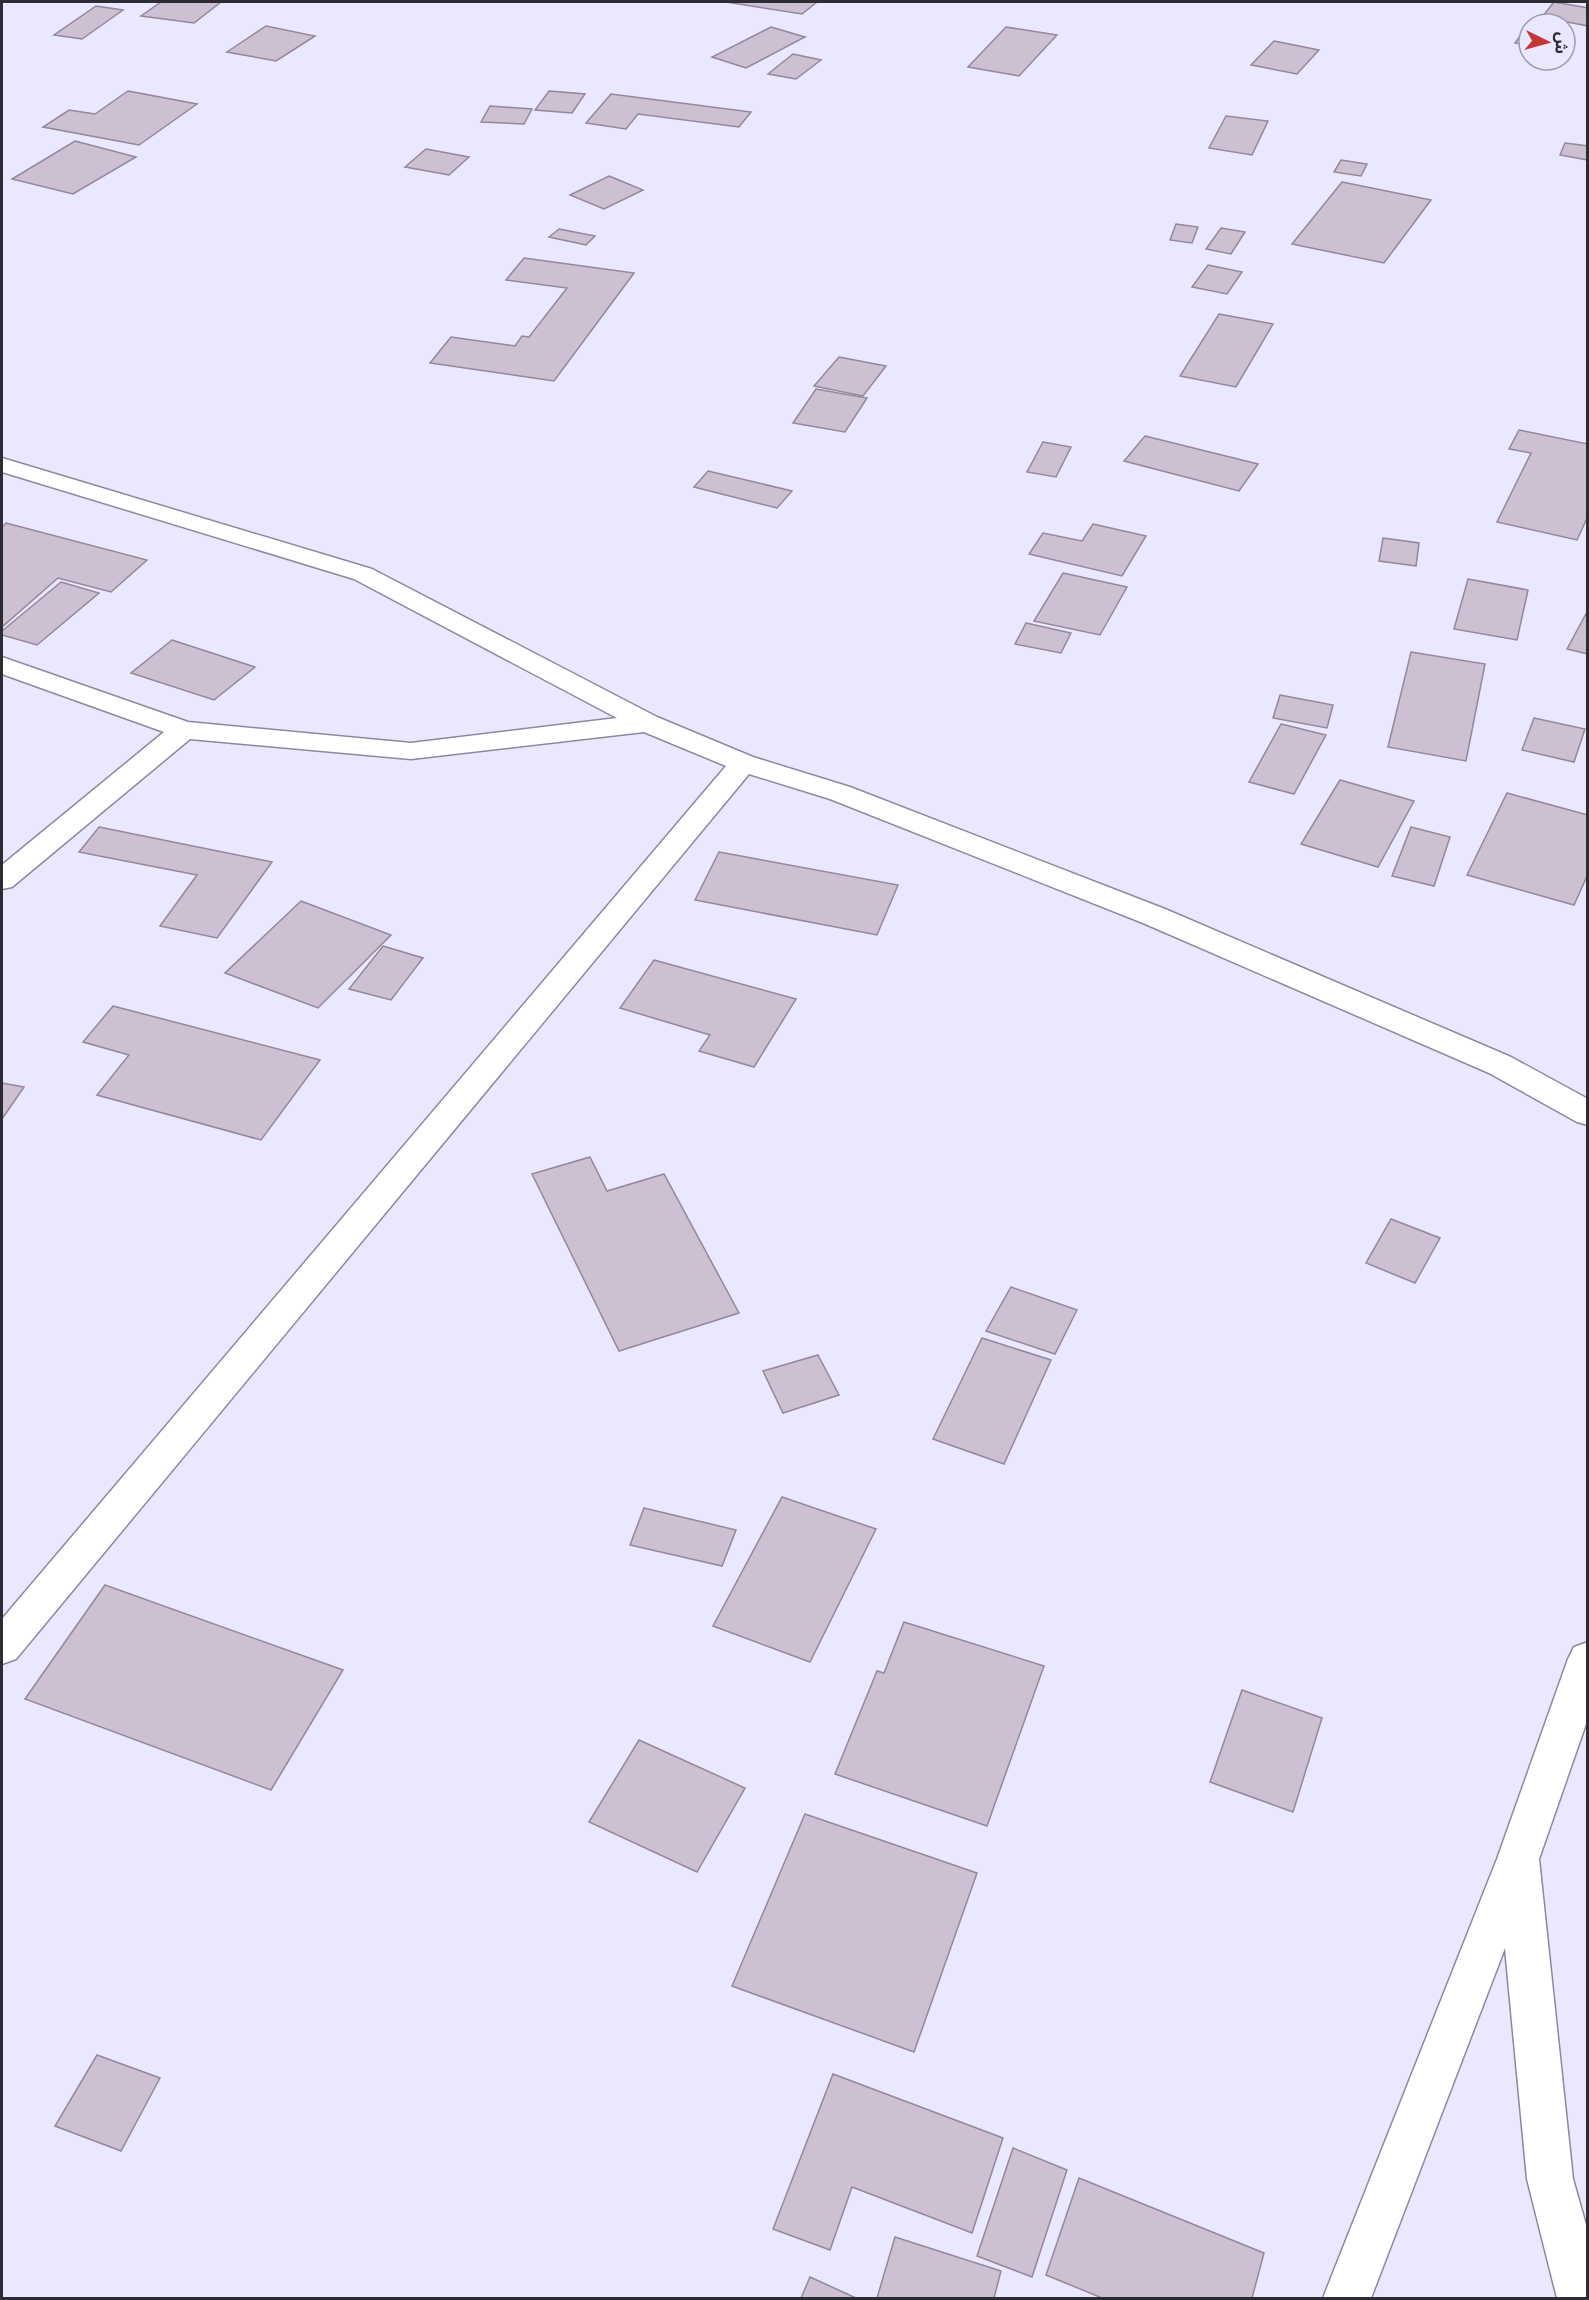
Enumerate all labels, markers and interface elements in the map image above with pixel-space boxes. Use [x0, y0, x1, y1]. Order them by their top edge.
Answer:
north arrow [1517, 12, 1577, 72]
text: ش [1550, 31, 1574, 55]

